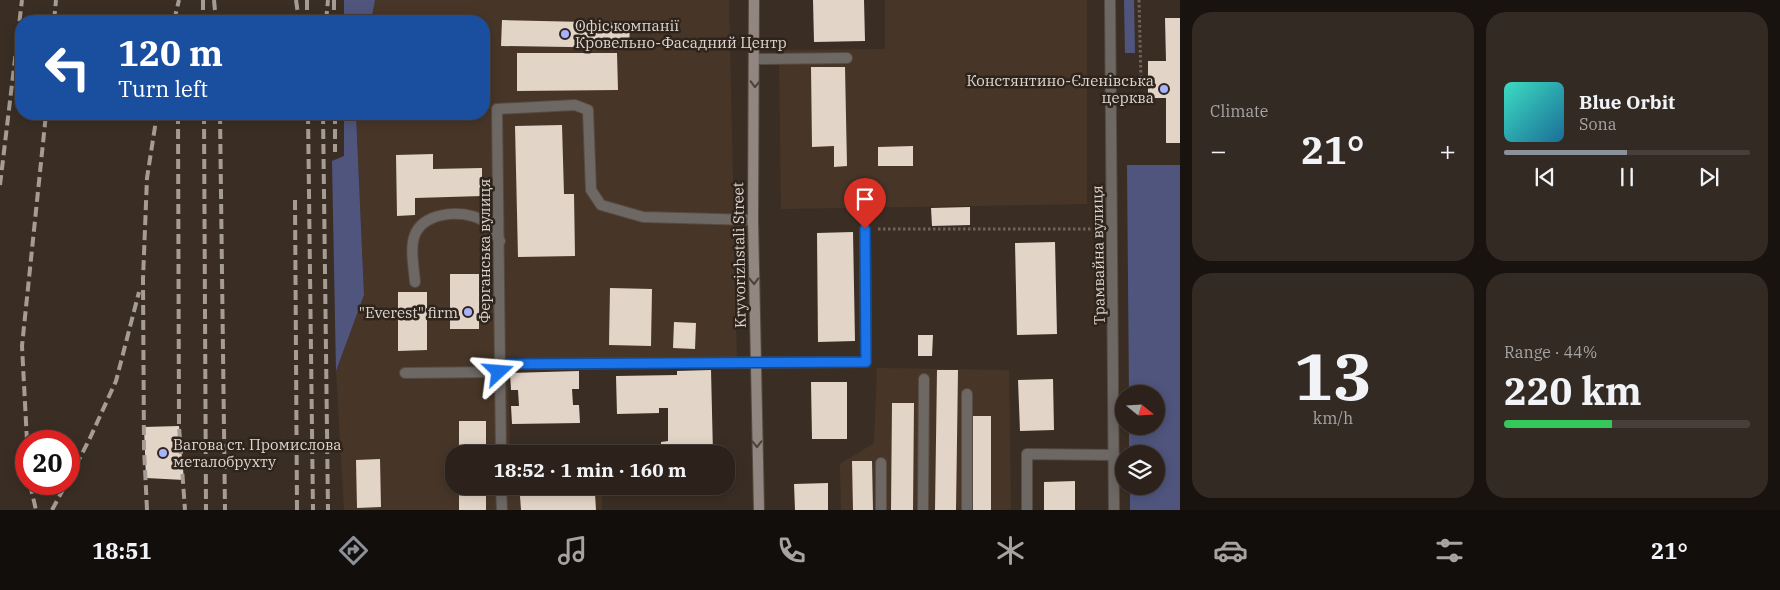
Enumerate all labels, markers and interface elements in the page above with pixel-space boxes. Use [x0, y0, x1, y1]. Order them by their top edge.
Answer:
place label: Офіс компанії Кровельно-Фасадний Центр [575, 16, 787, 52]
marker: Офіс компанії Кровельно-Фасадний Центр [559, 28, 571, 40]
text: 120 m [118, 30, 223, 76]
icon: left [35, 35, 100, 100]
place label: Констянтино-Єленівська церква [966, 71, 1154, 107]
text: Turn left [118, 74, 208, 103]
one-way arrow [749, 80, 760, 88]
marker: Констянтино-Єленівська церква [1158, 83, 1170, 95]
text: Blue Orbit [1579, 90, 1675, 114]
text: Climate [1210, 101, 1268, 121]
text: Sona [1579, 114, 1616, 134]
text: 21° [1301, 125, 1365, 174]
text: − [1210, 132, 1227, 169]
text: + [1439, 132, 1456, 169]
icon: previous [1531, 163, 1559, 191]
icon: pause [1613, 163, 1641, 191]
icon: next [1695, 163, 1723, 191]
pin [844, 178, 886, 229]
street label: Ферганська вулиця [475, 179, 494, 323]
street label: Kryvorizhstali Street [728, 182, 750, 328]
icon: arrive [851, 185, 879, 213]
street label: Трамвайна вулиця [1087, 185, 1109, 325]
one-way arrow [749, 278, 759, 285]
place label: "Everest" firm [359, 303, 458, 322]
marker: "Everest" firm [462, 306, 474, 318]
text: 13 [1294, 333, 1372, 418]
text: Range · 44% [1504, 342, 1597, 362]
position arrow [472, 345, 524, 397]
text: 220 km [1504, 366, 1642, 415]
north arrow [1115, 385, 1165, 435]
map controls [1115, 385, 1165, 495]
text: km/h [1313, 408, 1353, 428]
speed limit sign: 20 [15, 430, 80, 495]
place label: Вагова ст. Промислова металобрухту [173, 435, 342, 471]
one-way arrow [752, 440, 763, 448]
button: layers [1115, 445, 1165, 495]
marker: Вагова ст. Промислова металобрухту [157, 447, 169, 459]
text: 18:52 · 1 min · 160 m [494, 458, 686, 482]
icon: directions [336, 533, 371, 568]
icon: music [555, 533, 590, 568]
icon: phone [774, 533, 809, 568]
icon: climate [993, 533, 1028, 568]
icon: car [1213, 533, 1248, 568]
icon: filters [1432, 533, 1467, 568]
text: 18:51 [92, 536, 152, 565]
text: 21° [1651, 536, 1688, 565]

